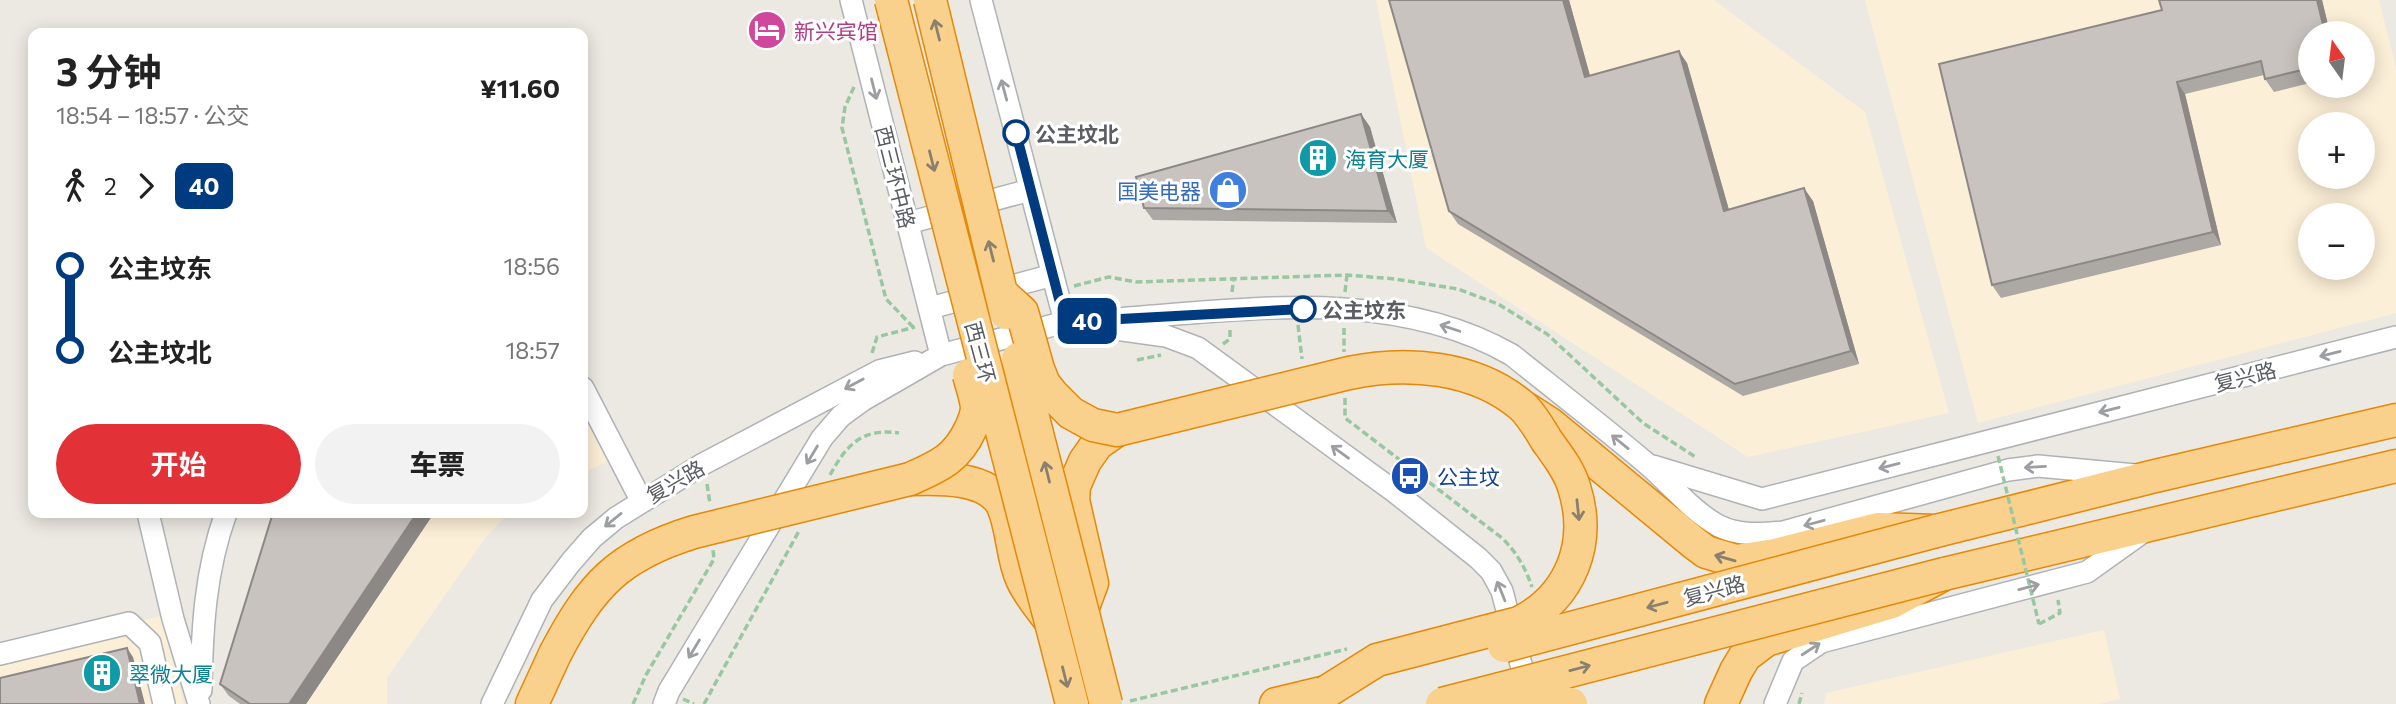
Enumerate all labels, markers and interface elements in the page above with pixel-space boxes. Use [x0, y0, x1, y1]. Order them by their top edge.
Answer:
hotel icon: 新兴宾馆 [746, 9, 788, 51]
place label: 新兴宾馆 [794, 18, 878, 43]
one-way arrow [930, 19, 943, 42]
north arrow [2298, 21, 2375, 98]
map controls [2298, 21, 2375, 280]
text: 3 分钟 [56, 47, 161, 94]
text: ¥11.60 [480, 72, 560, 103]
one-way arrow [868, 78, 881, 100]
one-way arrow [997, 79, 1010, 101]
text: 18:54 – 18:57 · 公交 [56, 101, 249, 129]
button: + [2298, 112, 2375, 189]
marker: 公主坟北 [1003, 120, 1029, 146]
place label: 公主坟北 [1035, 121, 1119, 146]
street label: 西三环中路 [871, 123, 921, 231]
building icon: 海育大厦 [1297, 137, 1339, 179]
place label: 海育大厦 [1345, 146, 1429, 171]
one-way arrow [926, 149, 939, 172]
icon: walk [56, 167, 94, 205]
icon: forward [127, 167, 165, 205]
shop icon: 国美电器 [1207, 169, 1249, 211]
text: 40 [189, 171, 219, 200]
text: 2 [104, 172, 117, 200]
place label: 国美电器 [1117, 178, 1201, 203]
button: − [2298, 203, 2375, 280]
one-way arrow [984, 240, 997, 263]
text: 公主坟东 [108, 252, 212, 283]
text: 18:56 [504, 252, 560, 280]
marker: 公主坟东 [1290, 296, 1316, 322]
place label: 公主坟东 [1322, 297, 1406, 322]
line badge: 40 [1056, 298, 1118, 344]
text: 40 [1072, 306, 1102, 335]
street label: 西三环 [961, 318, 1001, 386]
one-way arrow [1439, 321, 1461, 333]
text: 公主坟北 [108, 336, 212, 367]
text: 18:57 [505, 336, 560, 364]
one-way arrow [2319, 348, 2342, 361]
street label: 复兴路 [2211, 356, 2279, 396]
one-way arrow [844, 378, 865, 392]
one-way arrow [2099, 404, 2121, 417]
button: 开始 [56, 424, 301, 504]
button: 车票 [315, 424, 560, 504]
one-way arrow [1611, 435, 1630, 450]
one-way arrow [804, 444, 818, 464]
one-way arrow [1331, 445, 1350, 459]
street label: 复兴路 [641, 454, 709, 508]
bus stop icon: 公主坟 [1389, 455, 1431, 497]
one-way arrow [1878, 460, 1901, 473]
one-way arrow [1040, 461, 1053, 484]
one-way arrow [2023, 461, 2046, 474]
place label: 公主坟 [1437, 464, 1500, 489]
one-way arrow [1572, 498, 1585, 520]
one-way arrow [605, 513, 623, 528]
one-way arrow [1804, 517, 1826, 530]
one-way arrow [1714, 550, 1736, 563]
street label: 复兴路 [1680, 570, 1748, 610]
one-way arrow [2017, 580, 2040, 593]
one-way arrow [1493, 581, 1506, 602]
one-way arrow [1646, 599, 1668, 612]
one-way arrow [687, 639, 701, 659]
one-way arrow [1800, 642, 1820, 656]
building icon: 翠微大厦 [81, 652, 123, 694]
place label: 翠微大厦 [129, 661, 213, 686]
one-way arrow [1568, 661, 1590, 674]
one-way arrow [1059, 665, 1072, 688]

